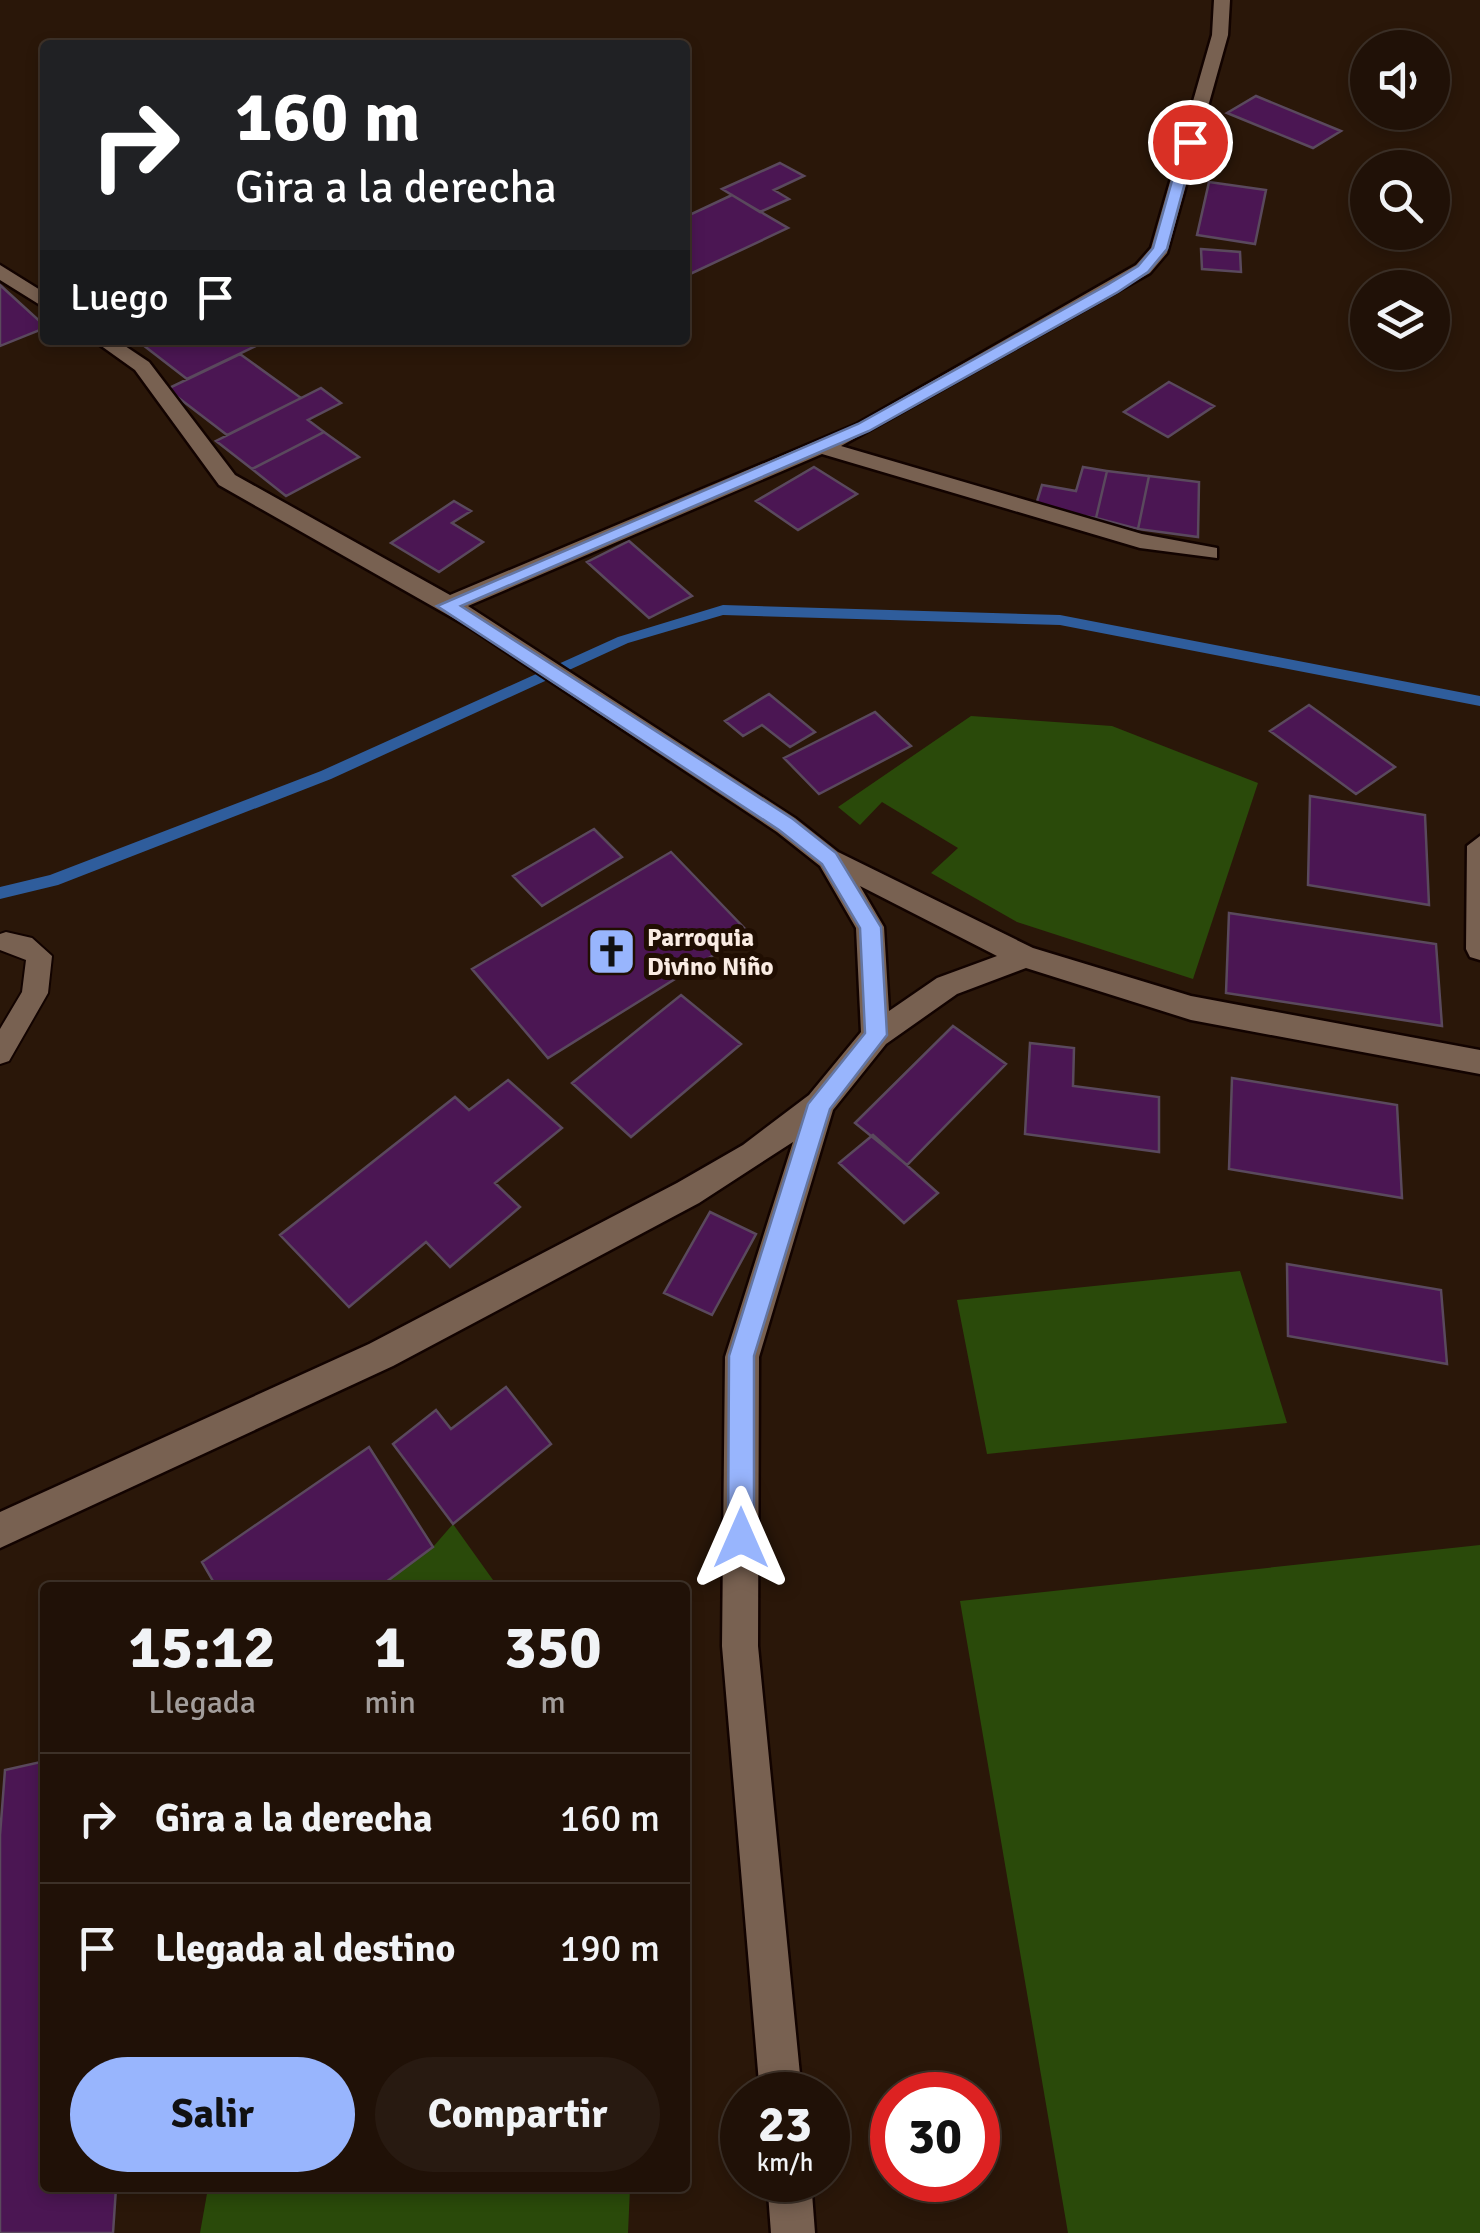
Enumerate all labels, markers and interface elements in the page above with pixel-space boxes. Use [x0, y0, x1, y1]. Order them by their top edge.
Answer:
map controls [1350, 30, 1450, 370]
button: sound [1350, 30, 1450, 130]
text: 160 m [235, 74, 420, 160]
icon: right [70, 80, 200, 210]
pin [1148, 100, 1233, 185]
icon: arrive [1163, 115, 1218, 170]
button: search [1350, 150, 1450, 250]
text: Gira a la derecha [235, 160, 557, 215]
icon: arrive [188, 270, 243, 325]
button: layers [1350, 270, 1450, 370]
text: Luego [70, 274, 168, 321]
place label: Parroquia Divino Niño [647, 922, 774, 982]
church icon: Parroquia Divino Niño [586, 925, 638, 977]
position arrow [689, 1486, 793, 1590]
text: 15:12 [128, 1611, 276, 1685]
text: 1 [374, 1611, 406, 1685]
text: 350 [504, 1611, 602, 1685]
text: Llegada [148, 1683, 256, 1722]
text: min [364, 1683, 416, 1722]
text: m [540, 1683, 566, 1722]
icon: right [70, 1791, 125, 1846]
text: Gira a la derecha [155, 1795, 432, 1842]
text: 160 m [560, 1795, 660, 1842]
icon: arrive [70, 1921, 125, 1976]
text: Llegada al destino [155, 1925, 455, 1972]
text: 190 m [560, 1925, 660, 1972]
button: Salir [70, 2057, 355, 2172]
button: Compartir [375, 2057, 660, 2172]
speed limit sign: 30 [870, 2072, 1000, 2202]
text: 23 [758, 2094, 812, 2156]
text: km/h [757, 2147, 813, 2178]

